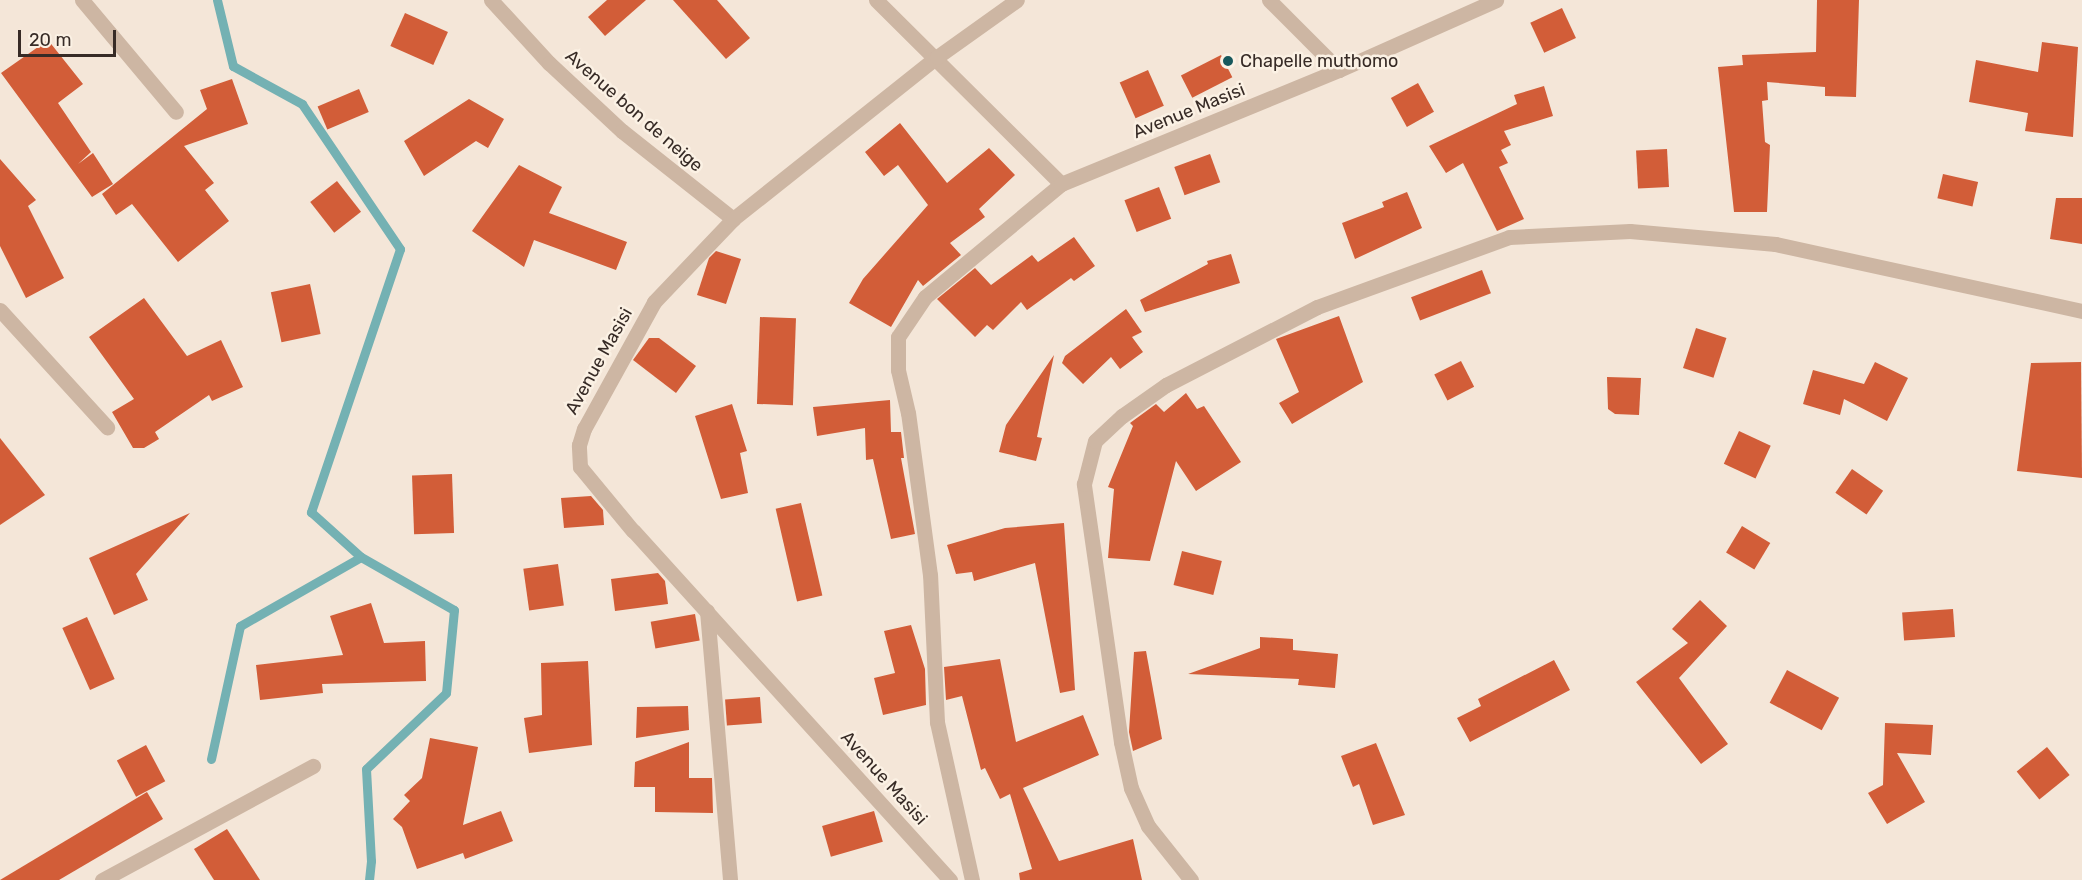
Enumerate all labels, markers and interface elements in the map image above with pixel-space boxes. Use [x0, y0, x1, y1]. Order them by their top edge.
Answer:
scale bar [21, 18, 118, 56]
text: 20 m [29, 29, 71, 51]
street label: Avenue bon de neige [561, 45, 707, 177]
place label: Chapelle muthomo [1240, 50, 1398, 72]
marker: Chapelle muthomo [1221, 54, 1235, 68]
street label: Avenue Masisi [1130, 79, 1248, 143]
street label: Avenue Masisi [561, 304, 637, 418]
street label: Avenue Masisi [836, 727, 932, 829]

